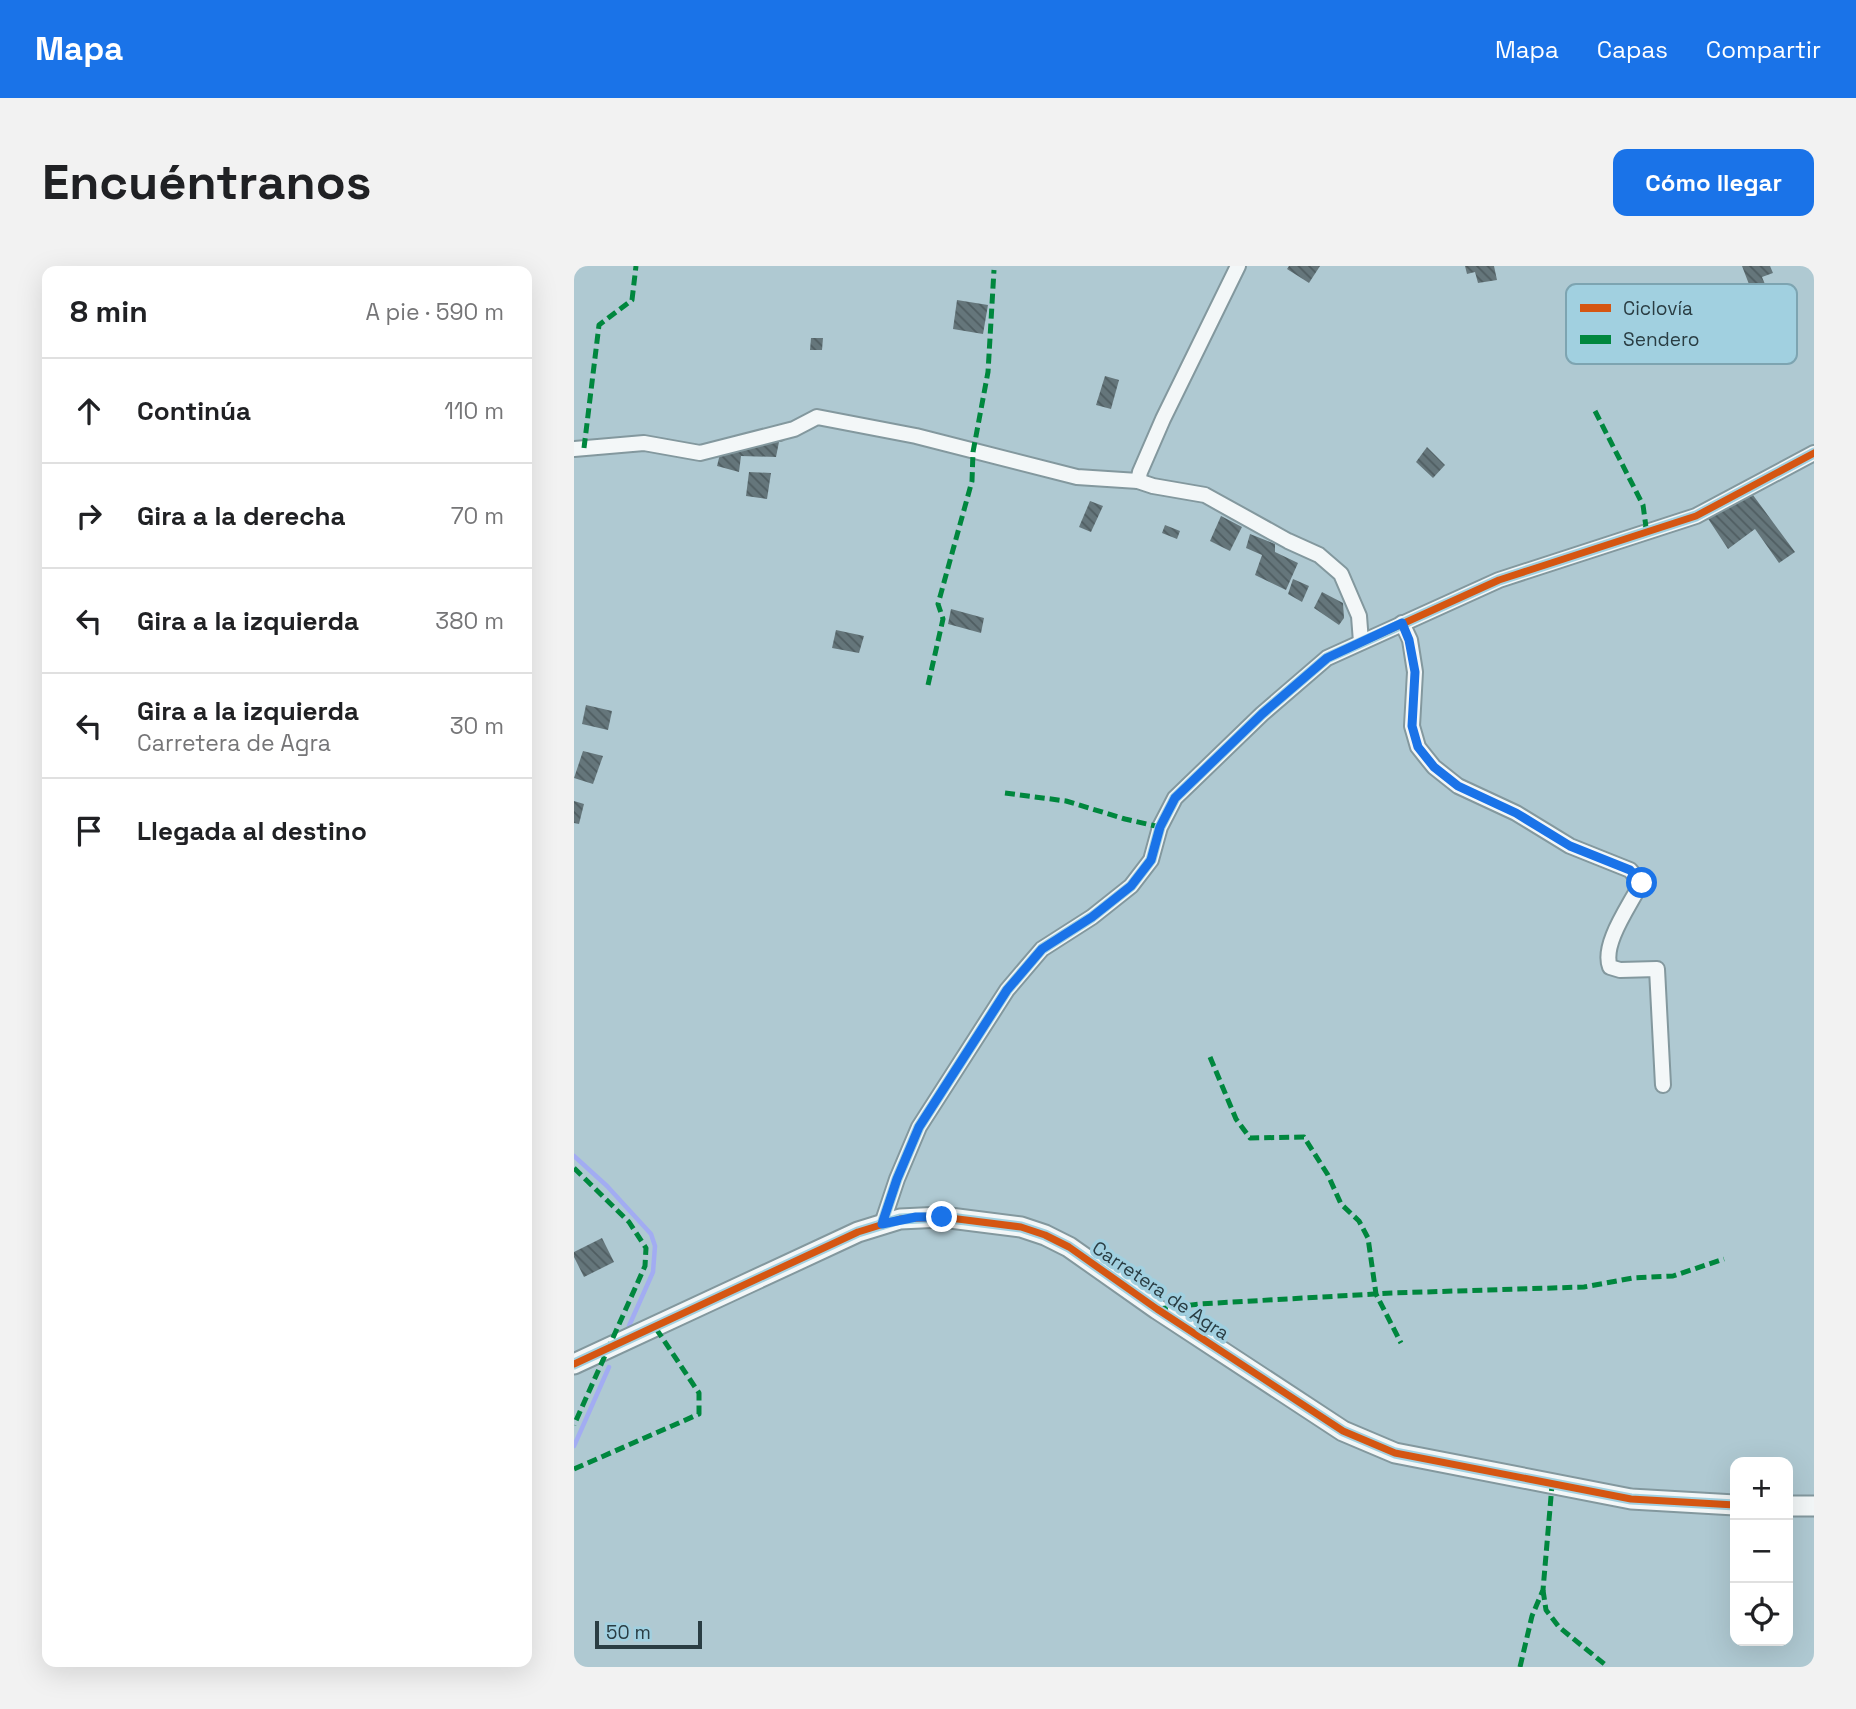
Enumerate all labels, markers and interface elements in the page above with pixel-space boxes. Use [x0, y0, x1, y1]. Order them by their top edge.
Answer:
text: Mapa [35, 28, 123, 70]
text: Mapa [1495, 34, 1559, 65]
text: Capas [1597, 34, 1668, 65]
text: Compartir [1706, 34, 1821, 65]
button: Cómo llegar [1613, 149, 1814, 216]
text: Encuéntranos [42, 151, 371, 213]
legend [1566, 284, 1797, 364]
text: 8 min [70, 292, 148, 331]
text: Ciclovía [1623, 296, 1693, 321]
text: A pie · 590 m [365, 297, 504, 327]
text: Sendero [1623, 327, 1700, 352]
icon: ahead [70, 392, 108, 430]
text: Continúa [137, 394, 251, 428]
text: 110 m [444, 396, 504, 426]
icon: right [70, 497, 108, 535]
text: Gira a la derecha [137, 499, 346, 533]
text: 70 m [451, 501, 504, 531]
icon: left [70, 602, 108, 640]
text: Gira a la izquierda [137, 604, 359, 638]
text: 380 m [435, 606, 504, 636]
text: Gira a la izquierda [137, 694, 359, 728]
icon: left [70, 707, 108, 745]
text: 30 m [450, 711, 504, 741]
text: Carretera de Agra [137, 728, 331, 758]
icon: arrive [70, 812, 108, 850]
text: Llegada al destino [137, 814, 367, 848]
route start [1626, 867, 1657, 898]
route end [926, 1201, 957, 1232]
street label: Carretera de Agra [1087, 1235, 1234, 1346]
map controls [1730, 1457, 1793, 1646]
button: + [1730, 1457, 1793, 1520]
button: − [1730, 1520, 1793, 1583]
button: locate [1730, 1583, 1793, 1646]
scale bar [595, 1618, 702, 1650]
text: 50 m [606, 1620, 651, 1645]

